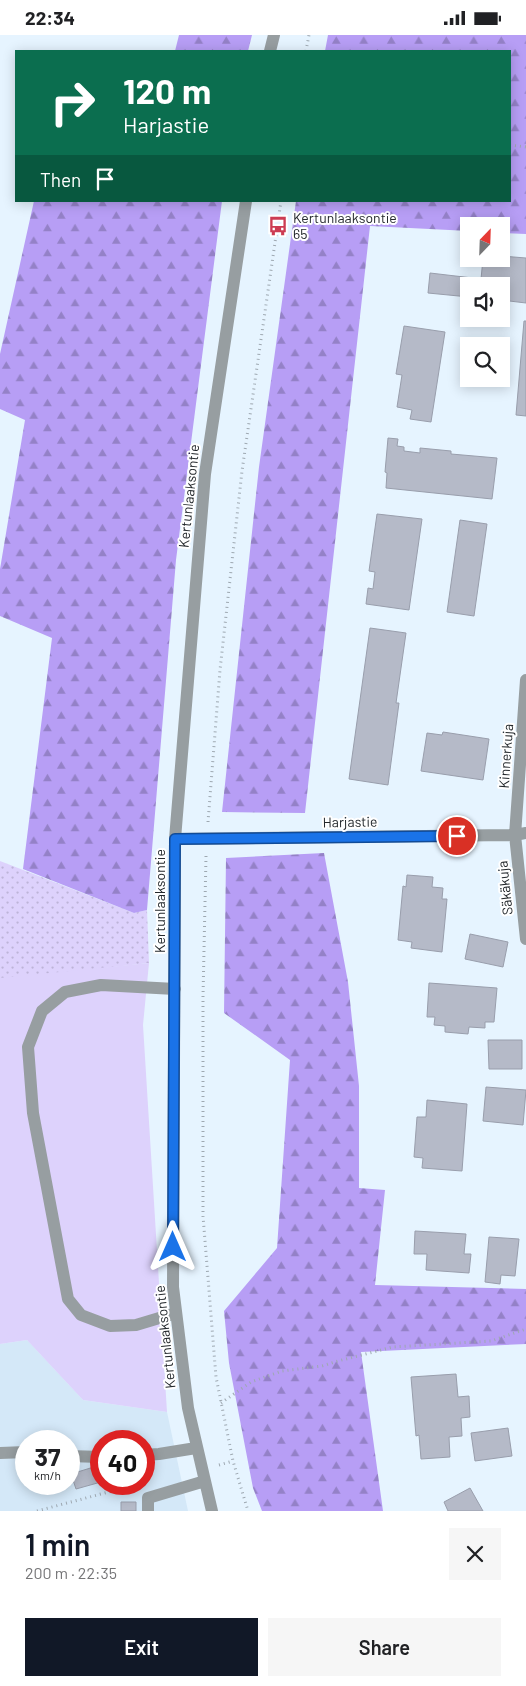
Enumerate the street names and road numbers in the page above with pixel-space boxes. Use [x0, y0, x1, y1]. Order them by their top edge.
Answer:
street label: Kertunlaaksontie [175, 443, 202, 548]
street label: Kinnerkuja [495, 723, 516, 789]
street label: Harjastie [322, 813, 378, 830]
street label: Kertunlaaksontie [151, 849, 168, 953]
street label: Säkäkuja [493, 860, 516, 916]
street label: Kertunlaaksontie [151, 1285, 178, 1390]

